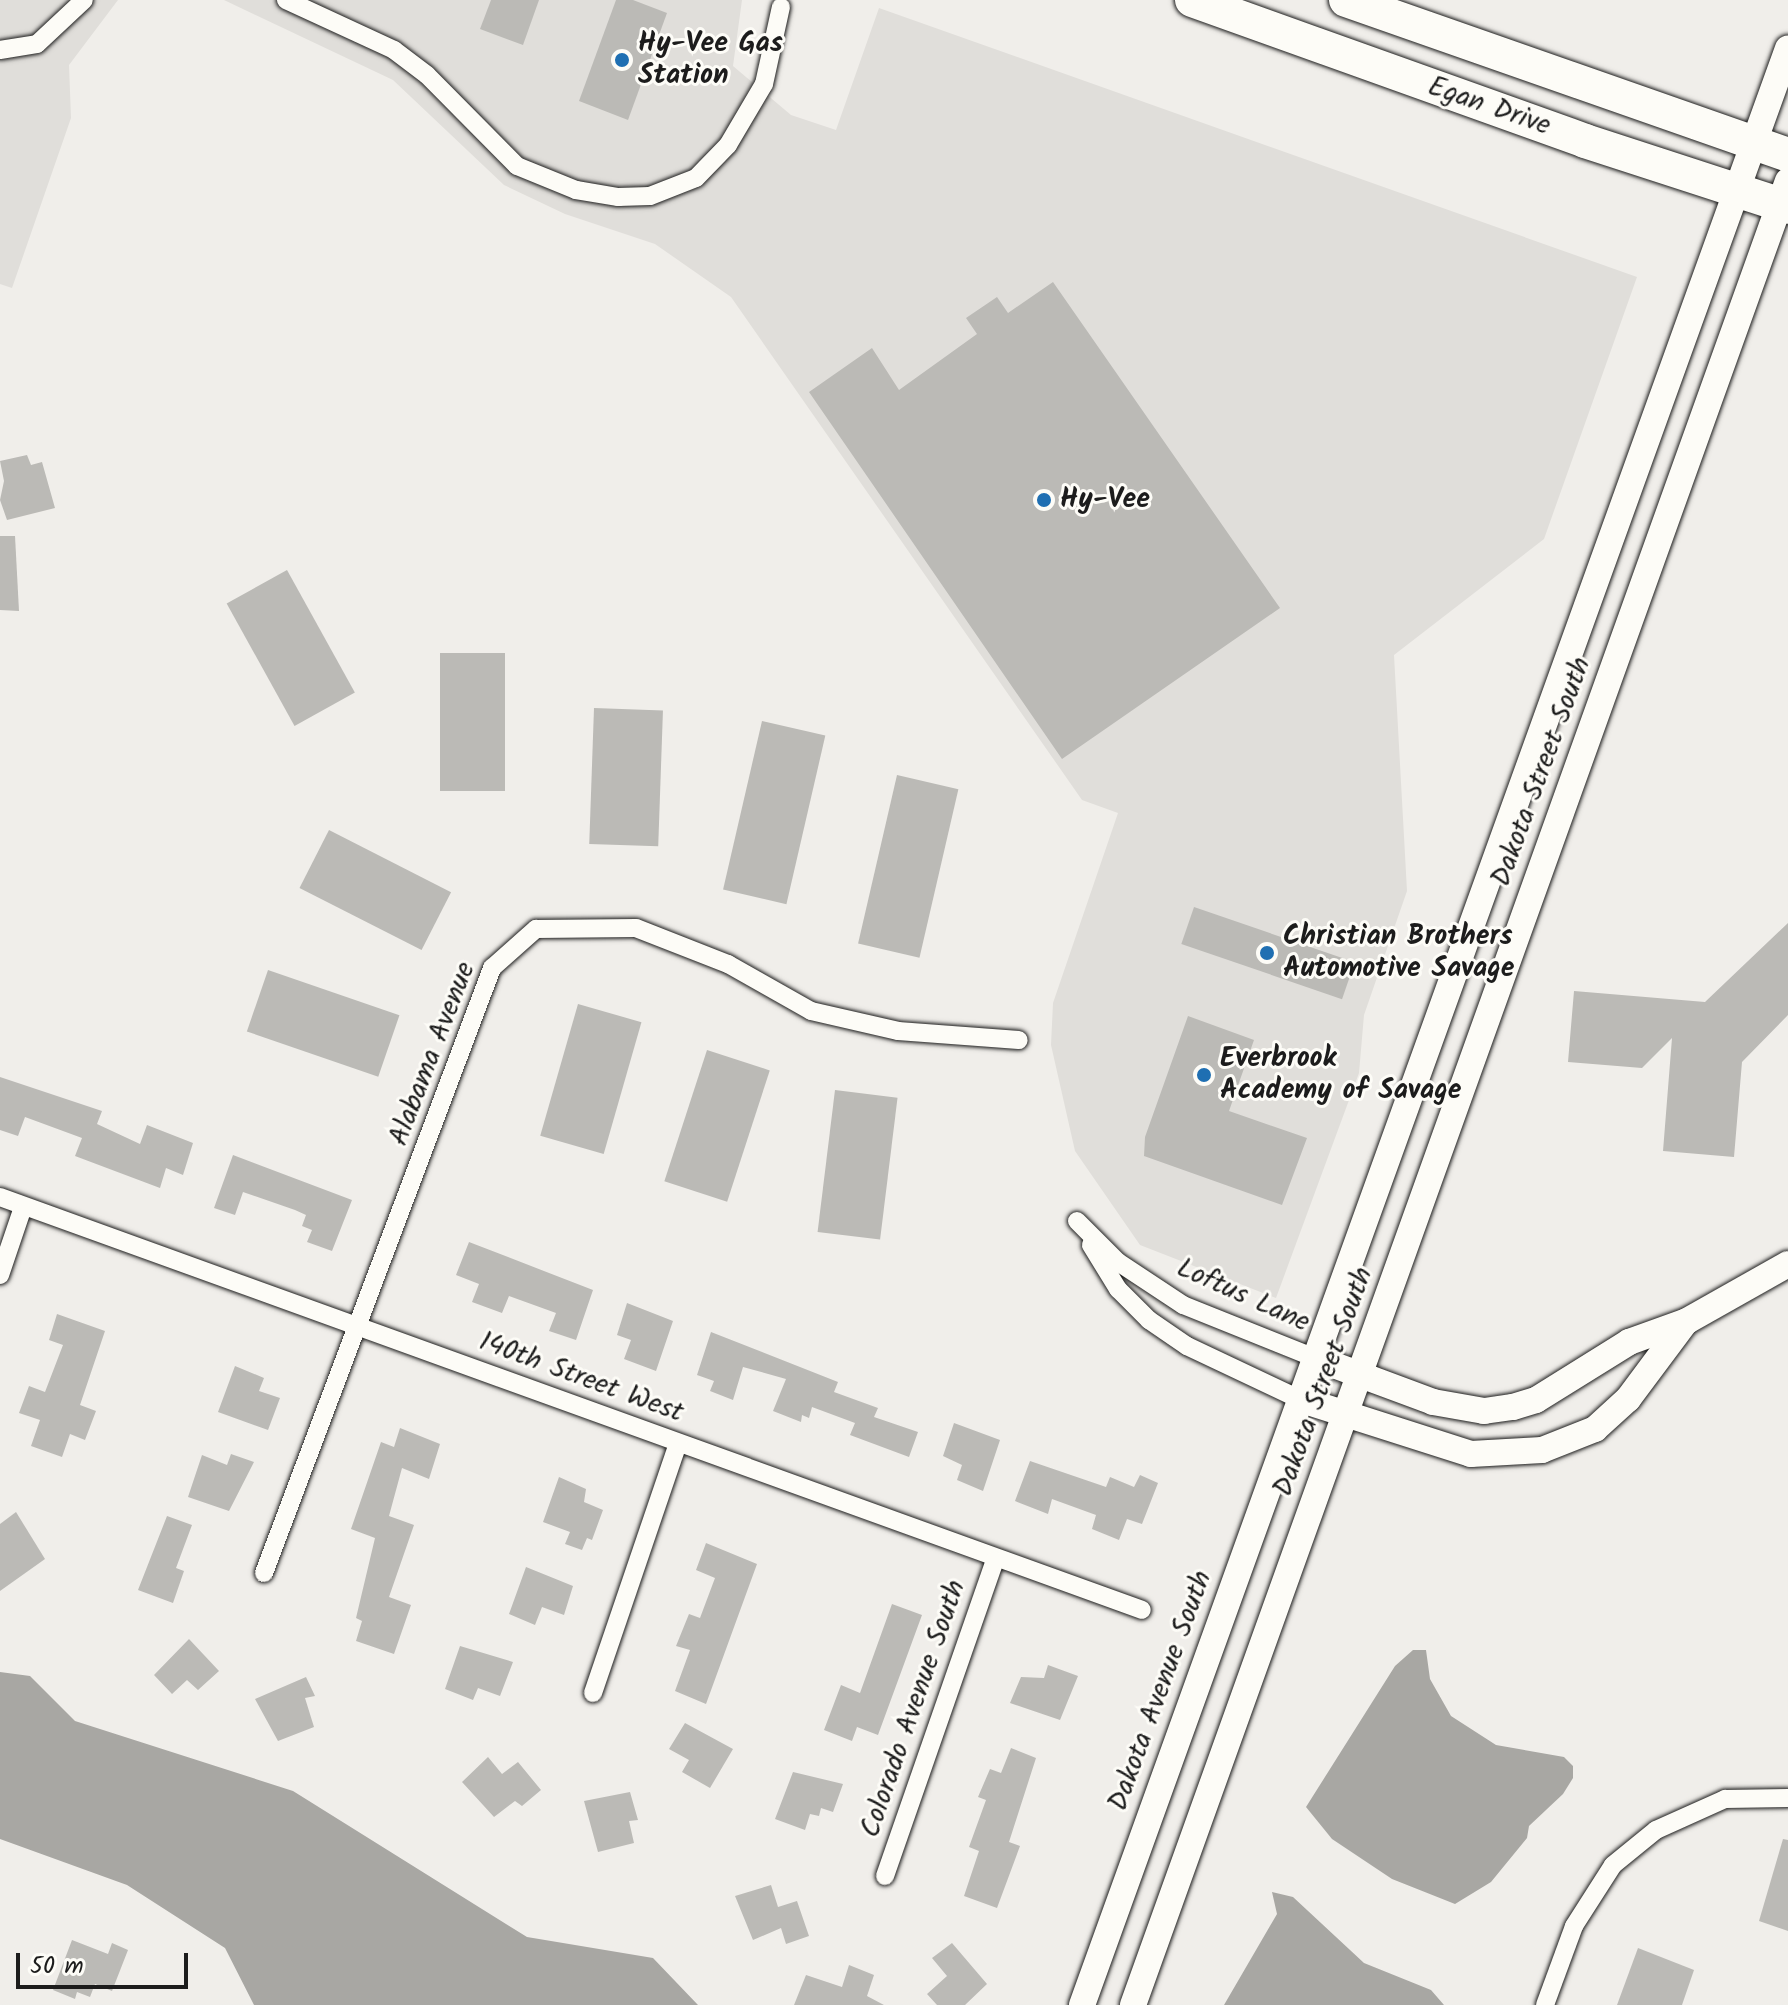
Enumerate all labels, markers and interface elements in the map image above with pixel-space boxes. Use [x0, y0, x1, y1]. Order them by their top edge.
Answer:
place label: Hy-Vee Gas Station [638, 27, 783, 93]
marker: Hy-Vee Gas Station [613, 51, 631, 69]
street label: Egan Drive [1423, 70, 1555, 144]
place label: Hy-Vee [1060, 483, 1150, 517]
marker: Hy-Vee [1035, 491, 1053, 509]
street label: Dakota Street South [1485, 653, 1599, 891]
place label: Christian Brothers Automotive Savage [1283, 920, 1514, 986]
marker: Christian Brothers Automotive Savage [1258, 944, 1276, 962]
street label: Alabama Avenue [383, 957, 483, 1151]
place label: Everbrook Academy of Savage [1220, 1042, 1461, 1108]
marker: Everbrook Academy of Savage [1195, 1066, 1213, 1084]
street label: Loftus Lane [1171, 1252, 1315, 1340]
street label: Dakota Street South [1267, 1263, 1381, 1501]
street label: 140th Street West [474, 1325, 688, 1431]
street label: Dakota Avenue South [1102, 1567, 1220, 1815]
street label: Colorado Avenue South [854, 1576, 974, 1842]
scale bar [20, 1937, 192, 1987]
text: 50 m [30, 1947, 84, 1986]

